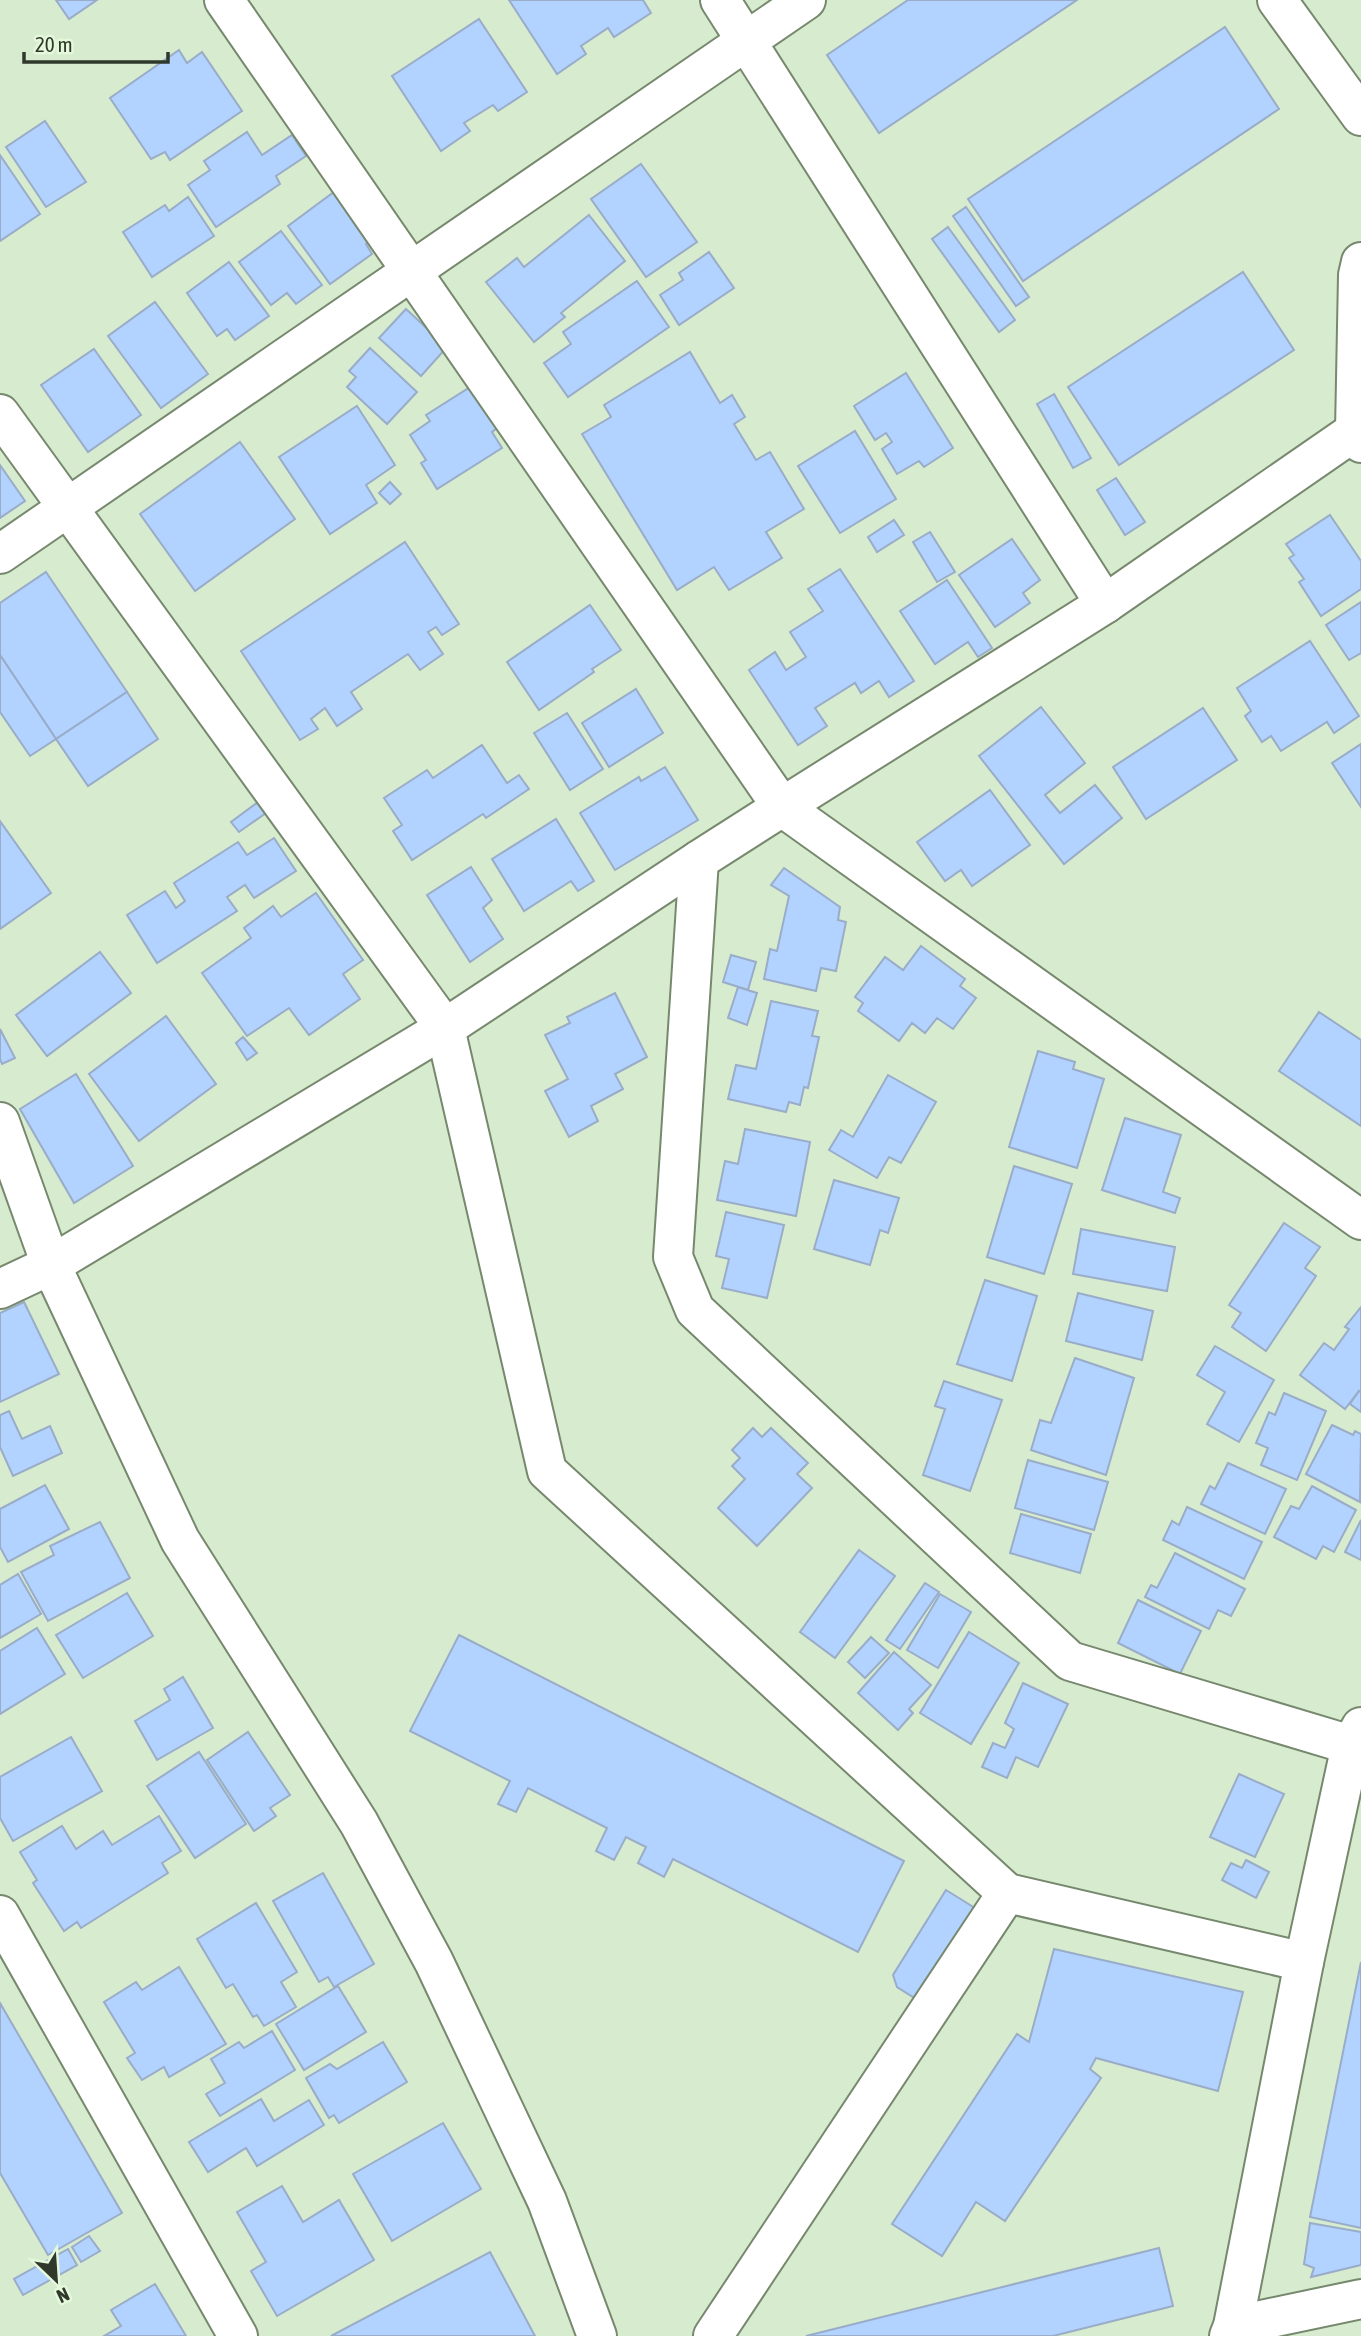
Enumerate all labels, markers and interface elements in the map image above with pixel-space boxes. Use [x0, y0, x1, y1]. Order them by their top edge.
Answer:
scale bar [24, 21, 168, 65]
text: 20 m [35, 32, 73, 56]
north arrow [21, 2245, 91, 2315]
text: N [53, 2283, 73, 2308]

